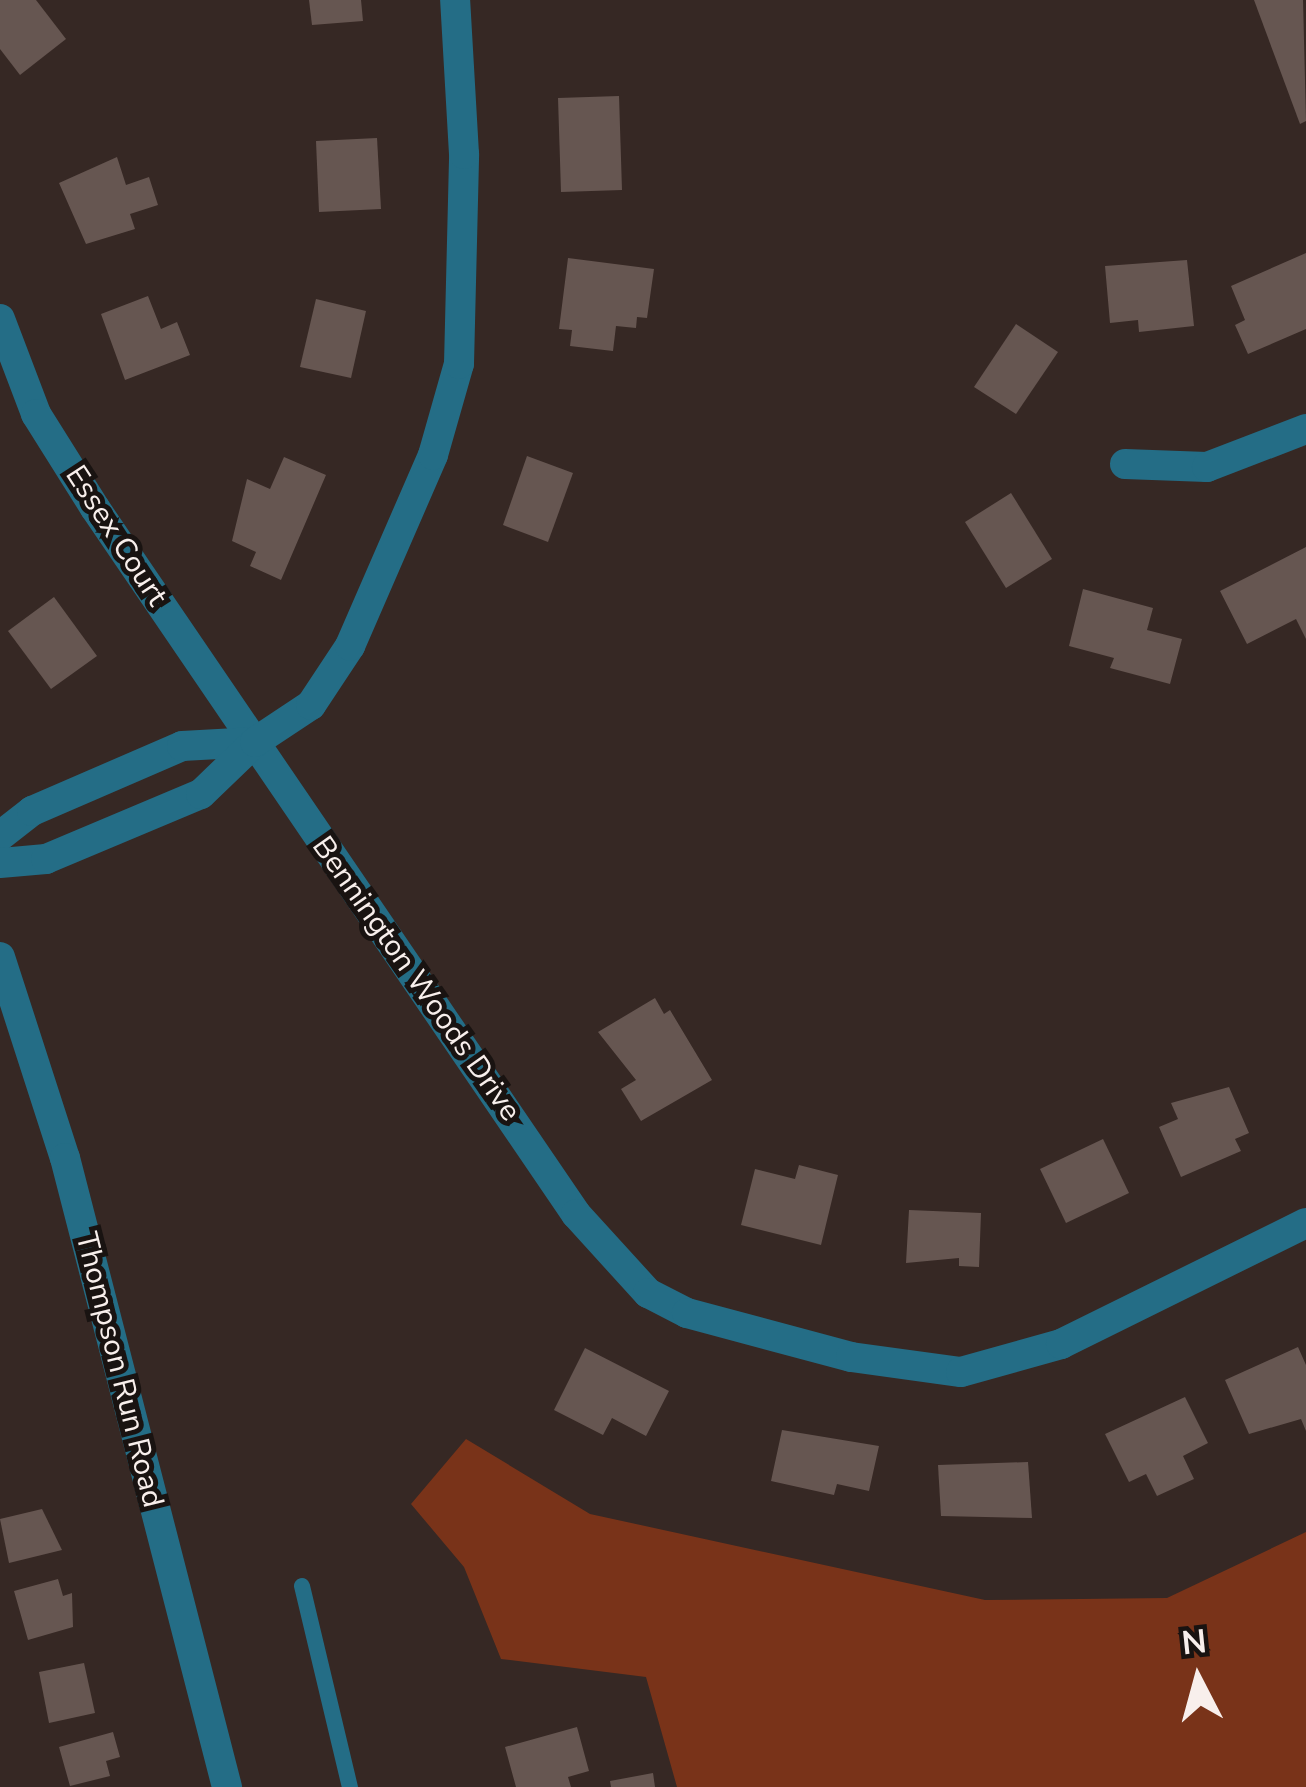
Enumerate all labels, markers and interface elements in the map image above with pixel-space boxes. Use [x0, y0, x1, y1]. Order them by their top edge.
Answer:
street label: Essex Court [57, 459, 175, 613]
street label: Bennington Woods Drive [304, 830, 528, 1128]
street label: Thompson Run Road [67, 1229, 171, 1511]
north arrow [1138, 1619, 1258, 1739]
text: N [1180, 1619, 1209, 1666]

